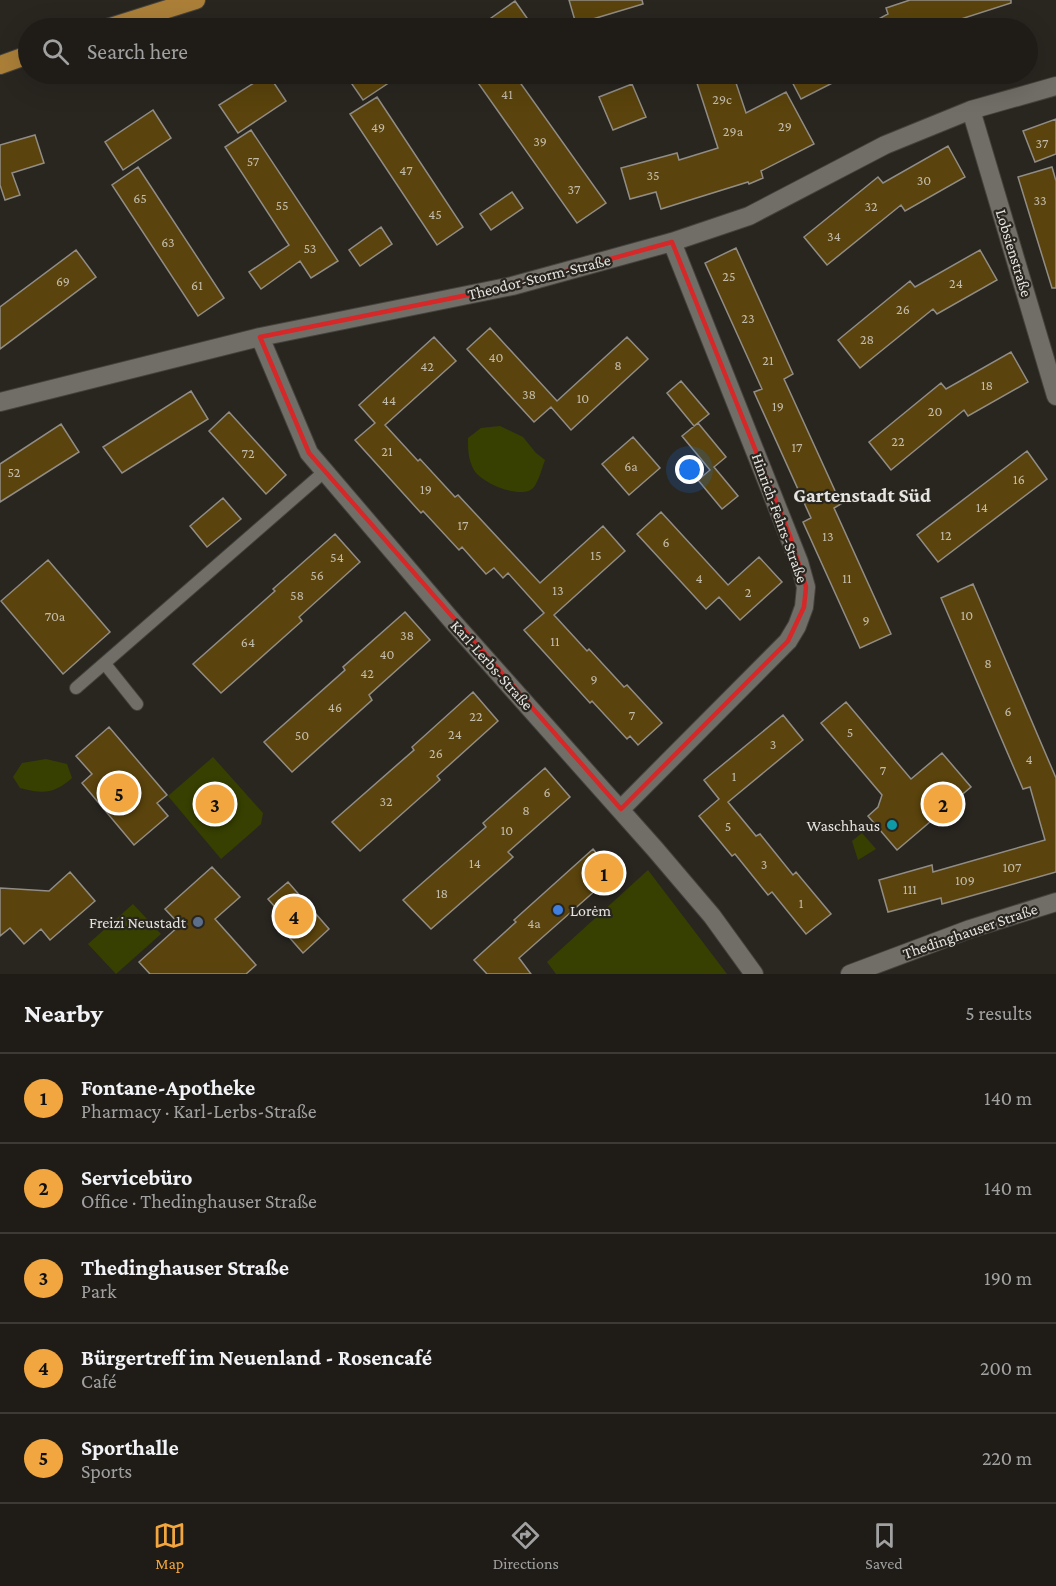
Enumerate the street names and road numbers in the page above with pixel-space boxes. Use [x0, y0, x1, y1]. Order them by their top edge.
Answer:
street label: Lobsienstraße [993, 207, 1035, 299]
street label: Theodor-Storm-Straße [466, 251, 612, 303]
street label: Hinrich-Fehrs-Straße [749, 451, 811, 585]
street label: Karl-Lerbs-Straße [447, 617, 537, 713]
street label: Thedinghauser Straße [900, 900, 1040, 963]

